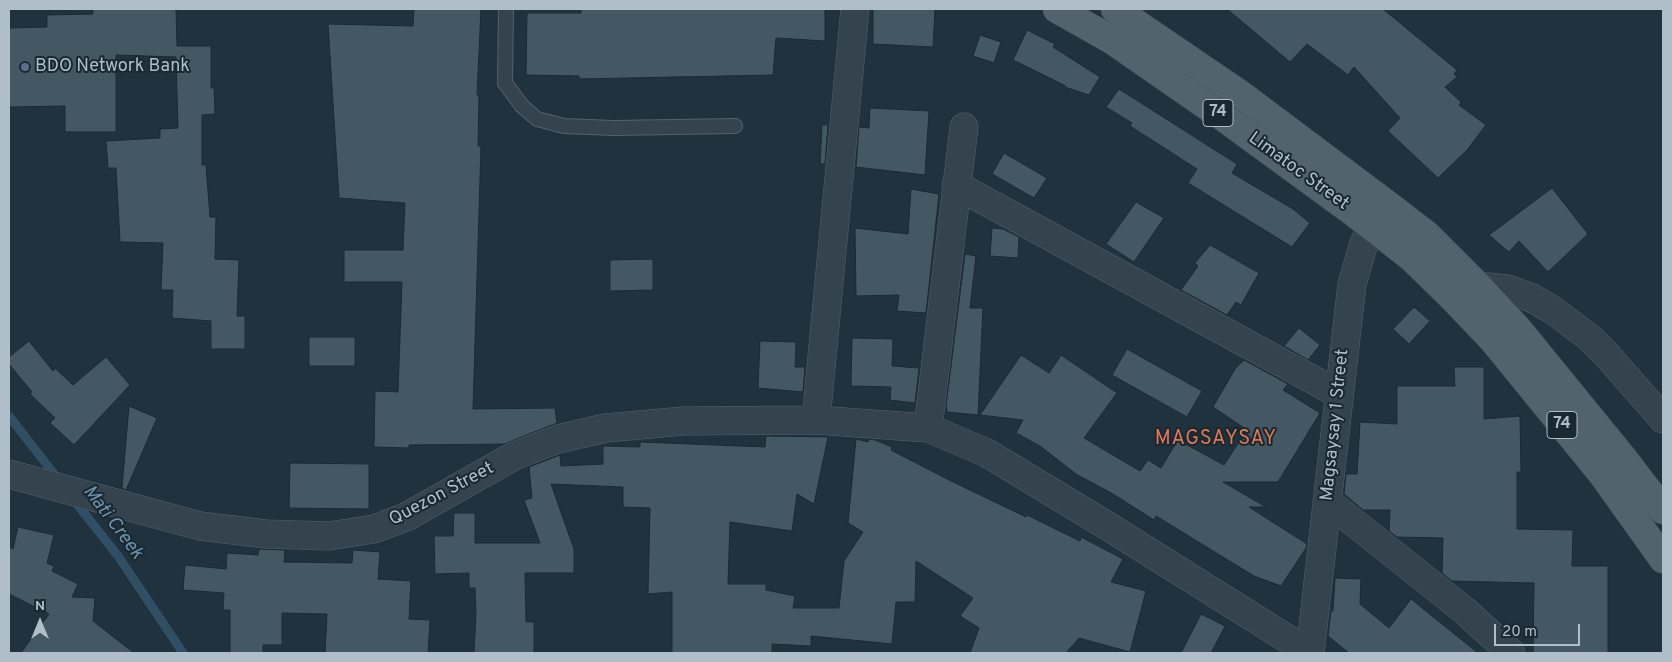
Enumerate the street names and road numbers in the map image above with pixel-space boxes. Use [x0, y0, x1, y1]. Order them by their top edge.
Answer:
road number: 74 [1203, 100, 1233, 126]
street label: Limatoc Street [1244, 128, 1352, 216]
street label: Magsaysay 1 Street [1317, 348, 1355, 502]
road number: 74 [1547, 412, 1577, 438]
street label: Quezon Street [386, 458, 498, 532]

